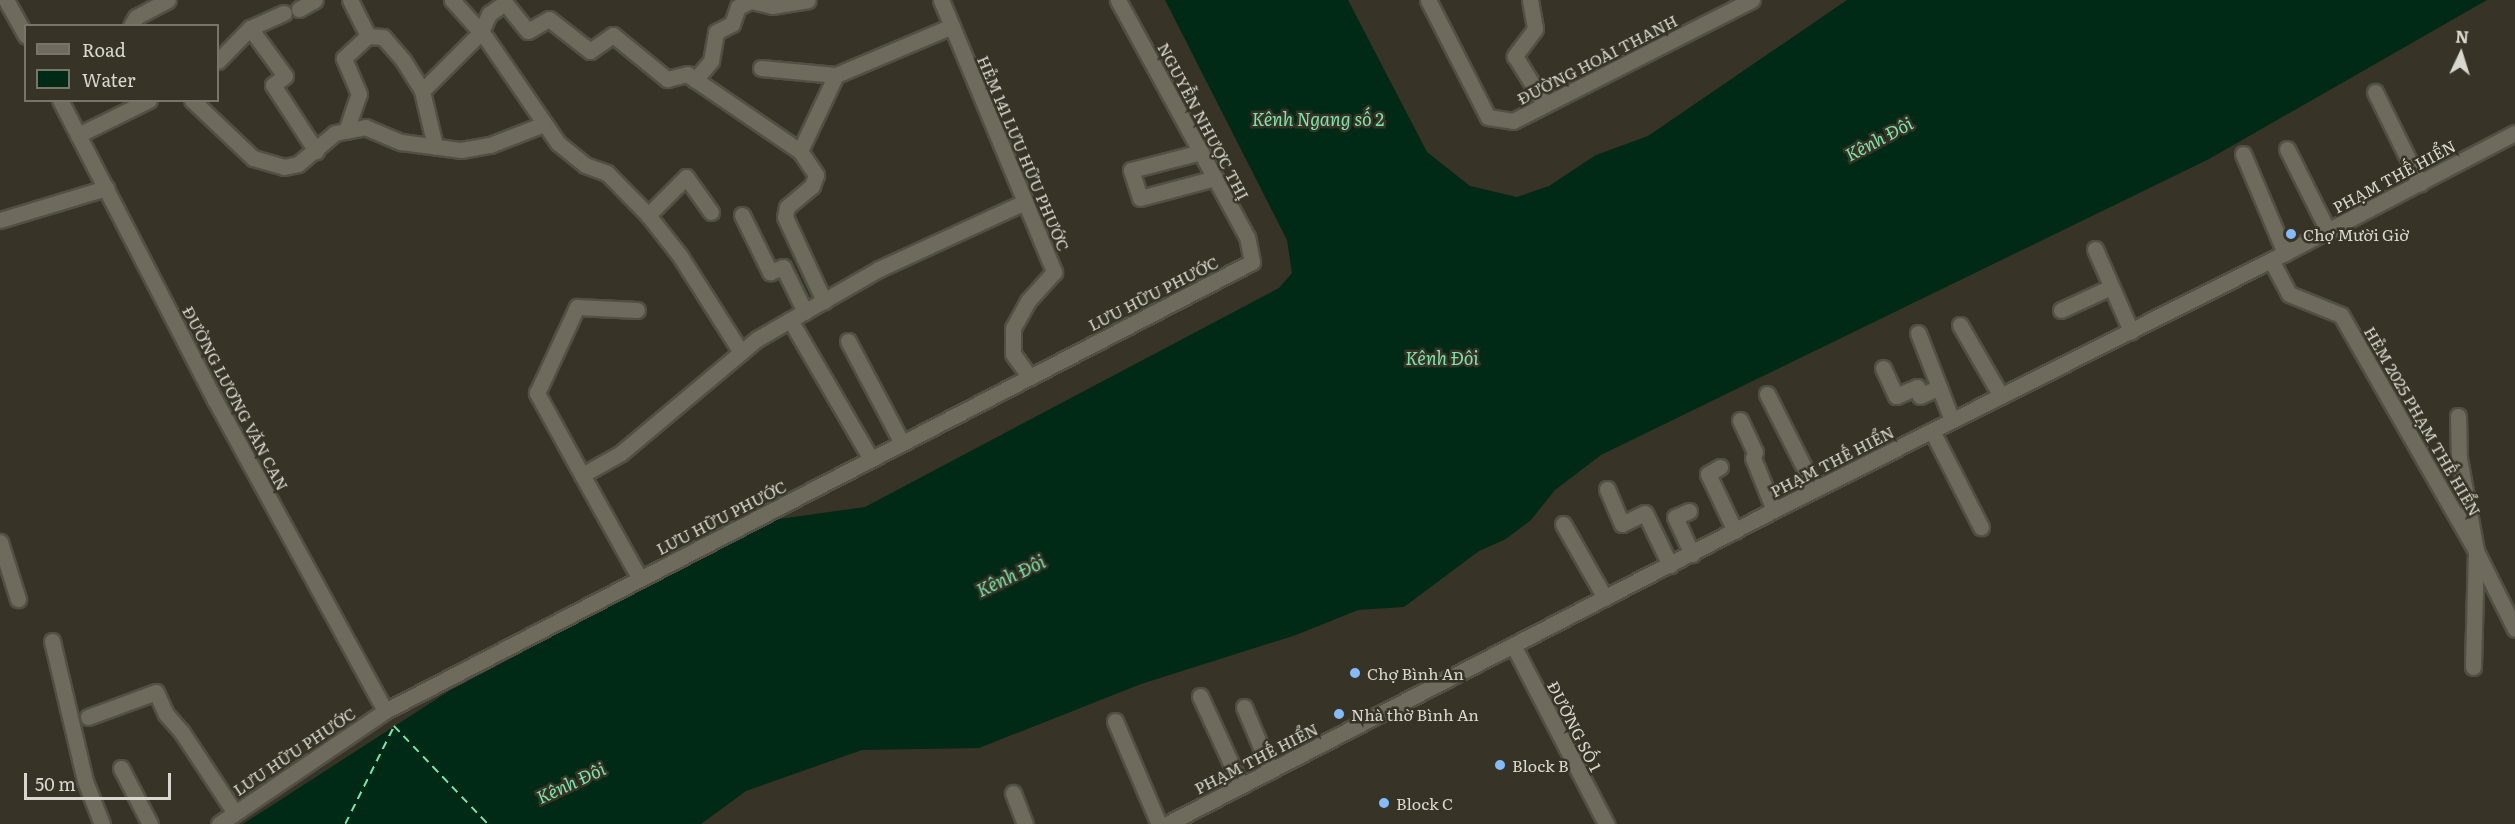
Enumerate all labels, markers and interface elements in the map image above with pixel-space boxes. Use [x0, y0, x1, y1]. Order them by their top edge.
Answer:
street label: ĐƯỜNG HOÀI THANH [1514, 10, 1680, 108]
legend [24, 24, 219, 102]
north arrow [2431, 24, 2491, 84]
text: N [2455, 24, 2470, 48]
text: Road [82, 36, 126, 63]
street label: NGUYỄN NHƯỢC THỊ [1154, 39, 1254, 203]
street label: HẺM 141 LƯU HỮU PHƯỚC [974, 52, 1074, 254]
text: Water [82, 66, 135, 93]
water label: Kênh Ngang số 2 [1252, 108, 1384, 130]
water label: Kênh Đôi [1841, 112, 1917, 166]
street label: PHẠM THẾ HIỂN [2329, 136, 2459, 216]
place label: Chợ Mười Giờ [2303, 224, 2409, 244]
marker: Chợ Mười Giờ [2284, 227, 2298, 241]
street label: LƯU HỮU PHƯỚC [1085, 252, 1221, 334]
street label: ĐƯỜNG LƯƠNG VĂN CAN [179, 303, 293, 493]
street label: HẺM 2025 PHẠM THẾ HIỂN [2361, 323, 2485, 519]
water label: Kênh Đôi [1405, 347, 1479, 369]
street label: PHẠM THẾ HIỂN [1767, 422, 1897, 500]
street label: LƯU HỮU PHƯỚC [653, 476, 789, 558]
water label: Kênh Đôi [973, 551, 1049, 601]
place label: Chợ Bình An [1367, 663, 1464, 683]
marker: Chợ Bình An [1348, 666, 1362, 680]
street label: ĐƯỜNG SỐ 1 [1544, 678, 1606, 774]
street label: LƯU HỮU PHƯỚC [229, 703, 359, 799]
place label: Nhà thờ Bình An [1351, 704, 1479, 724]
marker: Nhà thờ Bình An [1332, 707, 1346, 721]
street label: PHẠM THẾ HIỂN [1191, 719, 1321, 797]
place label: Block B [1512, 755, 1569, 775]
water label: Kênh Đôi [533, 758, 609, 808]
marker: Block B [1493, 758, 1507, 772]
scale bar [27, 761, 174, 799]
text: 50 m [35, 770, 76, 797]
place label: Block C [1396, 793, 1453, 813]
marker: Block C [1377, 796, 1391, 810]

